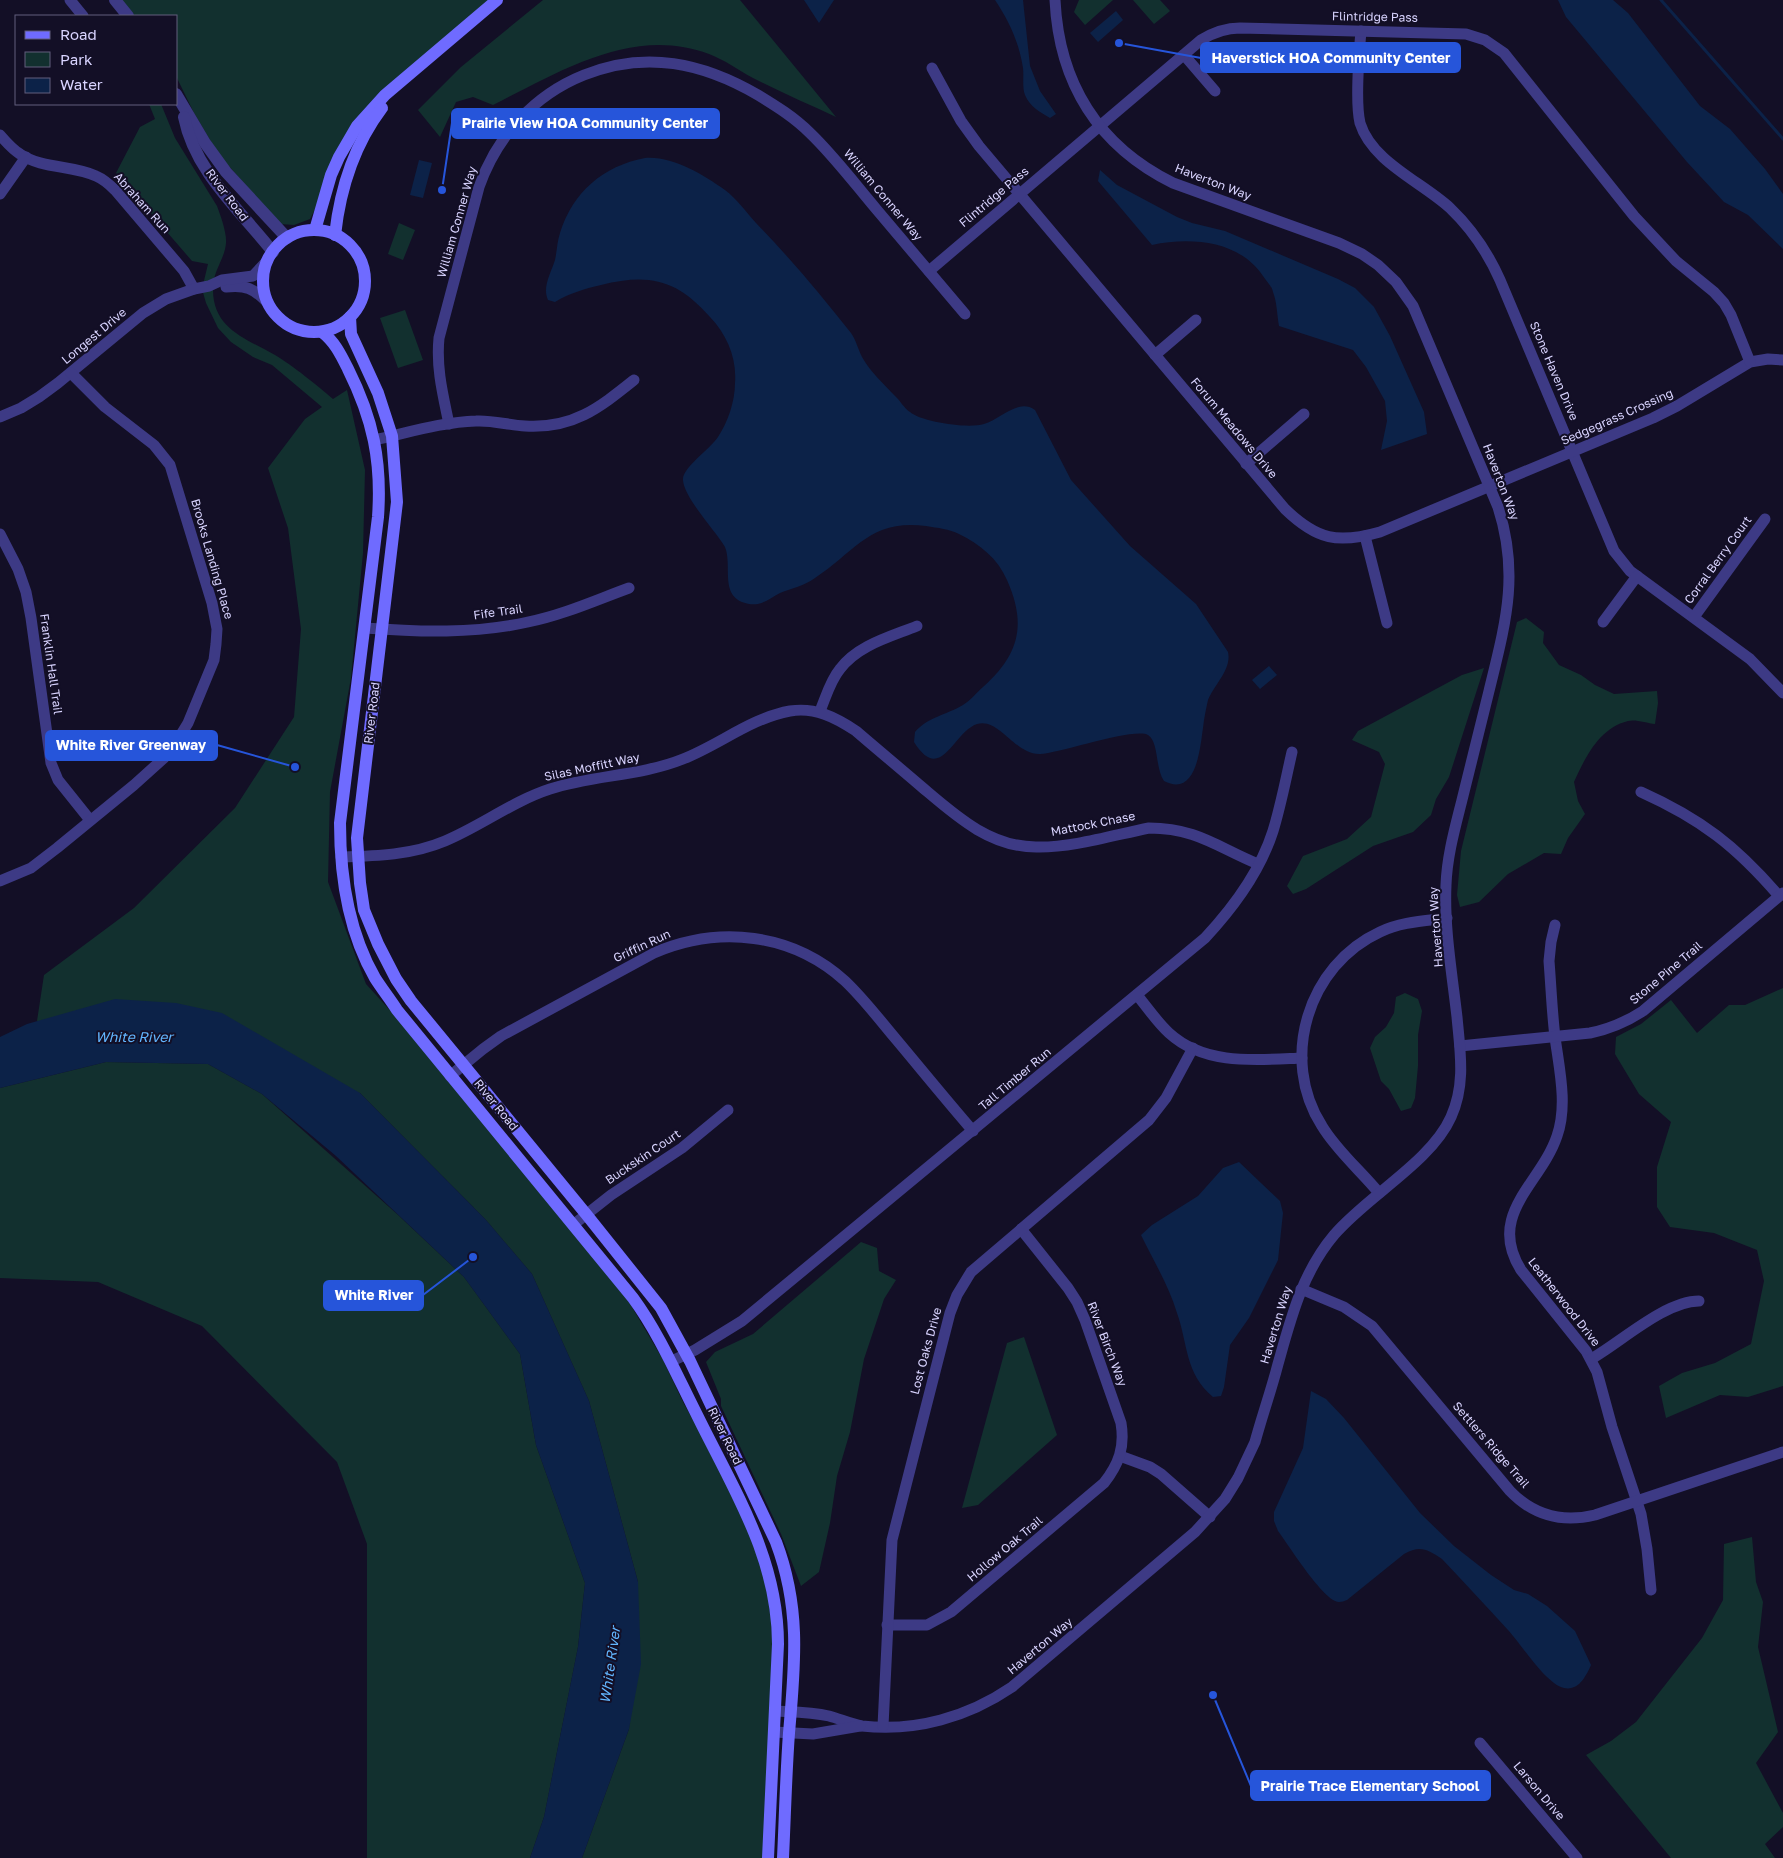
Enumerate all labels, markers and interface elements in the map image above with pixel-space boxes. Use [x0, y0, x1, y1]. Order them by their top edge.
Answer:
street label: Flintridge Pass [1332, 8, 1418, 25]
legend [15, 15, 178, 105]
text: Road [60, 25, 97, 43]
callout: Haverstick HOA Community Center [1201, 43, 1460, 72]
text: Haverstick HOA Community Center [1212, 49, 1451, 66]
text: Park [60, 50, 93, 68]
text: Water [60, 75, 103, 93]
callout: Prairie View HOA Community Center [452, 109, 719, 138]
text: Prairie View HOA Community Center [462, 114, 709, 131]
street label: William Conner Way [841, 146, 926, 244]
street label: Haverton Way [1173, 160, 1254, 203]
street label: Flintridge Pass [956, 163, 1031, 230]
street label: William Conner Way [433, 164, 480, 279]
street label: River Road [203, 165, 252, 224]
street label: Abraham Run [111, 169, 174, 236]
street label: Longest Drive [58, 304, 129, 367]
street label: Stone Haven Drive [1527, 319, 1582, 423]
street label: Forum Meadows Drive [1188, 374, 1281, 481]
street label: Sedgegrass Crossing [1558, 385, 1675, 448]
street label: Haverton Way [1480, 441, 1523, 522]
street label: Brooks Landing Place [188, 497, 237, 621]
street label: Corral Berry Court [1681, 513, 1755, 607]
street label: Fife Trail [472, 601, 524, 622]
street label: Franklin Hall Trail [37, 613, 66, 715]
street label: River Road [360, 681, 383, 745]
callout: White River Greenway [46, 731, 217, 760]
text: White River Greenway [56, 736, 207, 753]
street label: Silas Moffitt Way [543, 749, 641, 784]
street label: Mattock Chase [1049, 808, 1136, 839]
street label: Haverton Way [1425, 886, 1446, 968]
street label: Griffin Run [611, 926, 673, 965]
street label: Stone Pine Trail [1626, 938, 1705, 1007]
water label: White River [95, 1028, 175, 1045]
street label: Tall Timber Run [976, 1044, 1054, 1113]
street label: River Road [471, 1076, 522, 1133]
street label: Buckskin Court [602, 1126, 683, 1187]
street label: Leatherwood Drive [1525, 1254, 1604, 1349]
callout: White River [324, 1281, 423, 1310]
street label: Haverton Way [1257, 1284, 1295, 1366]
text: White River [334, 1286, 414, 1303]
street label: River Birch Way [1084, 1299, 1131, 1389]
street label: Lost Oaks Drive [907, 1306, 944, 1396]
street label: Settlers Ridge Trail [1450, 1398, 1533, 1491]
street label: River Road [705, 1405, 746, 1467]
street label: Hollow Oak Trail [964, 1513, 1046, 1585]
street label: Haverton Way [1004, 1614, 1076, 1677]
water label: White River [596, 1623, 624, 1704]
street label: Larson Drive [1510, 1758, 1568, 1823]
callout: Prairie Trace Elementary School [1251, 1771, 1490, 1800]
text: Prairie Trace Elementary School [1261, 1777, 1480, 1794]

